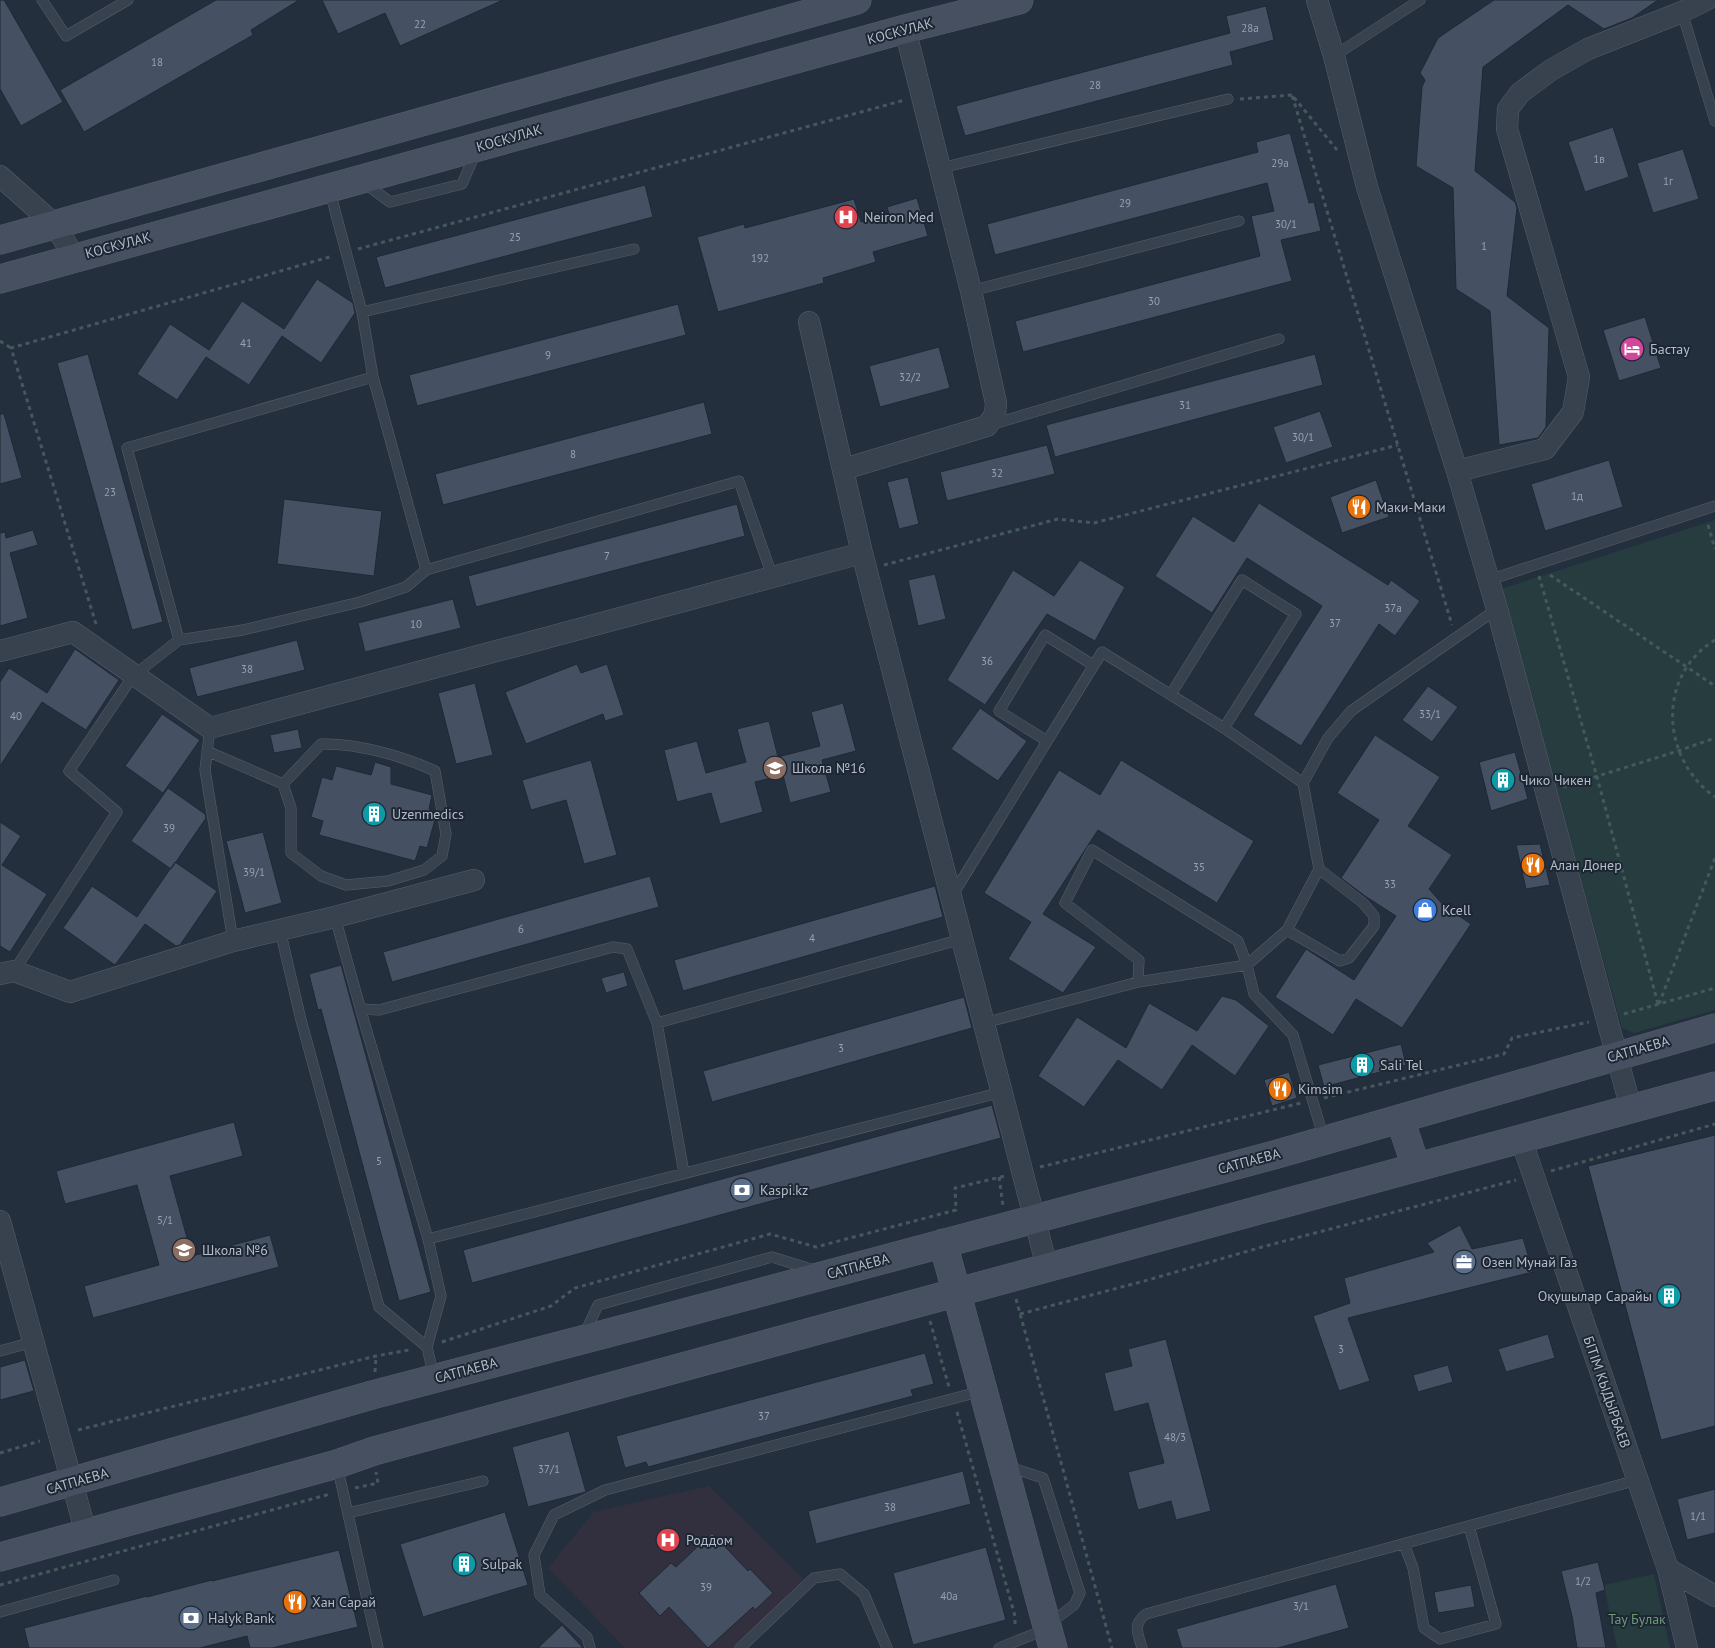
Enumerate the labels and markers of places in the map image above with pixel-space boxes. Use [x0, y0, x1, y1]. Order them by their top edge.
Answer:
hospital icon: Neiron Med [833, 204, 859, 230]
place label: Neiron Med [864, 208, 934, 226]
hotel icon: Бастау [1619, 336, 1645, 362]
place label: Бастау [1650, 340, 1690, 358]
restaurant icon: Маки-Маки [1346, 494, 1372, 520]
place label: Маки-Маки [1376, 498, 1446, 516]
school or university icon: Школа №16 [762, 755, 788, 781]
place label: Школа №16 [792, 759, 866, 777]
building icon: Чико Чикен [1490, 767, 1516, 793]
place label: Чико Чикен [1520, 771, 1591, 789]
building icon: Uzenmedics [361, 801, 387, 827]
place label: Uzenmedics [392, 805, 464, 823]
restaurant icon: Алан Донер [1520, 852, 1546, 878]
place label: Алан Донер [1550, 856, 1622, 874]
shop icon: Kcell [1412, 897, 1438, 923]
place label: Kcell [1442, 901, 1471, 919]
building icon: Sali Tel [1349, 1052, 1375, 1078]
place label: Sali Tel [1380, 1056, 1423, 1074]
restaurant icon: Kimsim [1267, 1076, 1293, 1102]
place label: Kimsim [1298, 1080, 1343, 1098]
bank icon: Kaspi.kz [729, 1177, 755, 1203]
place label: Kaspi.kz [760, 1181, 808, 1199]
school or university icon: Школа №6 [171, 1237, 197, 1263]
place label: Школа №6 [202, 1241, 268, 1259]
office icon: Озен Мунай Газ [1451, 1249, 1477, 1275]
place label: Озен Мунай Газ [1482, 1253, 1577, 1271]
building icon: Оқушылар Сарайы [1656, 1283, 1682, 1309]
place label: Оқушылар Сарайы [1538, 1287, 1652, 1305]
hospital icon: Роддом [655, 1527, 681, 1553]
place label: Роддом [686, 1531, 733, 1549]
building icon: Sulpak [451, 1551, 477, 1577]
place label: Sulpak [482, 1555, 523, 1573]
restaurant icon: Хан Сарай [282, 1589, 308, 1615]
place label: Хан Сарай [312, 1593, 376, 1611]
bank icon: Halyk Bank [178, 1605, 204, 1631]
place label: Halyk Bank [208, 1609, 275, 1627]

